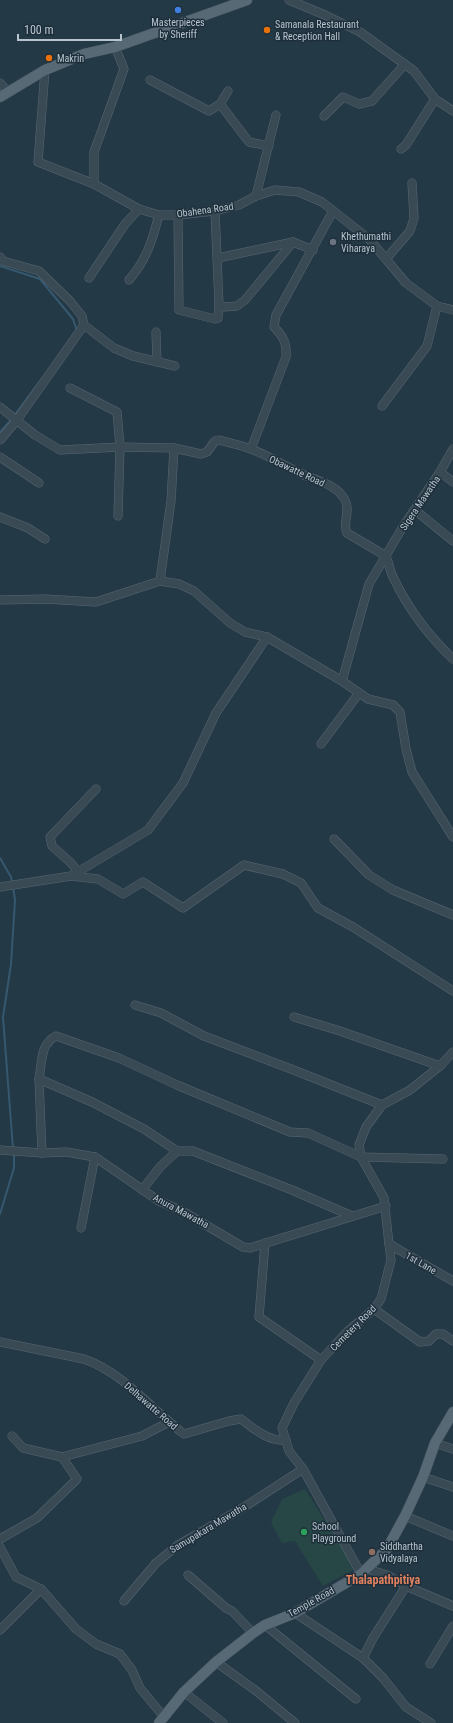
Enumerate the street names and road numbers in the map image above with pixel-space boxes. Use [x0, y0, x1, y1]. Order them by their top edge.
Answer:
street label: Obahena Road [176, 201, 234, 219]
street label: Obawatte Road [267, 453, 327, 489]
street label: Sigera Mawatha [398, 474, 442, 532]
street label: Anura Mawatha [151, 1192, 211, 1230]
street label: 1st Lane [404, 1250, 439, 1276]
street label: Cemetery Road [328, 1303, 378, 1353]
street label: Delhawatte Road [122, 1380, 180, 1432]
street label: Samupakara Mawatha [168, 1501, 249, 1555]
street label: Temple Road [286, 1585, 336, 1619]

